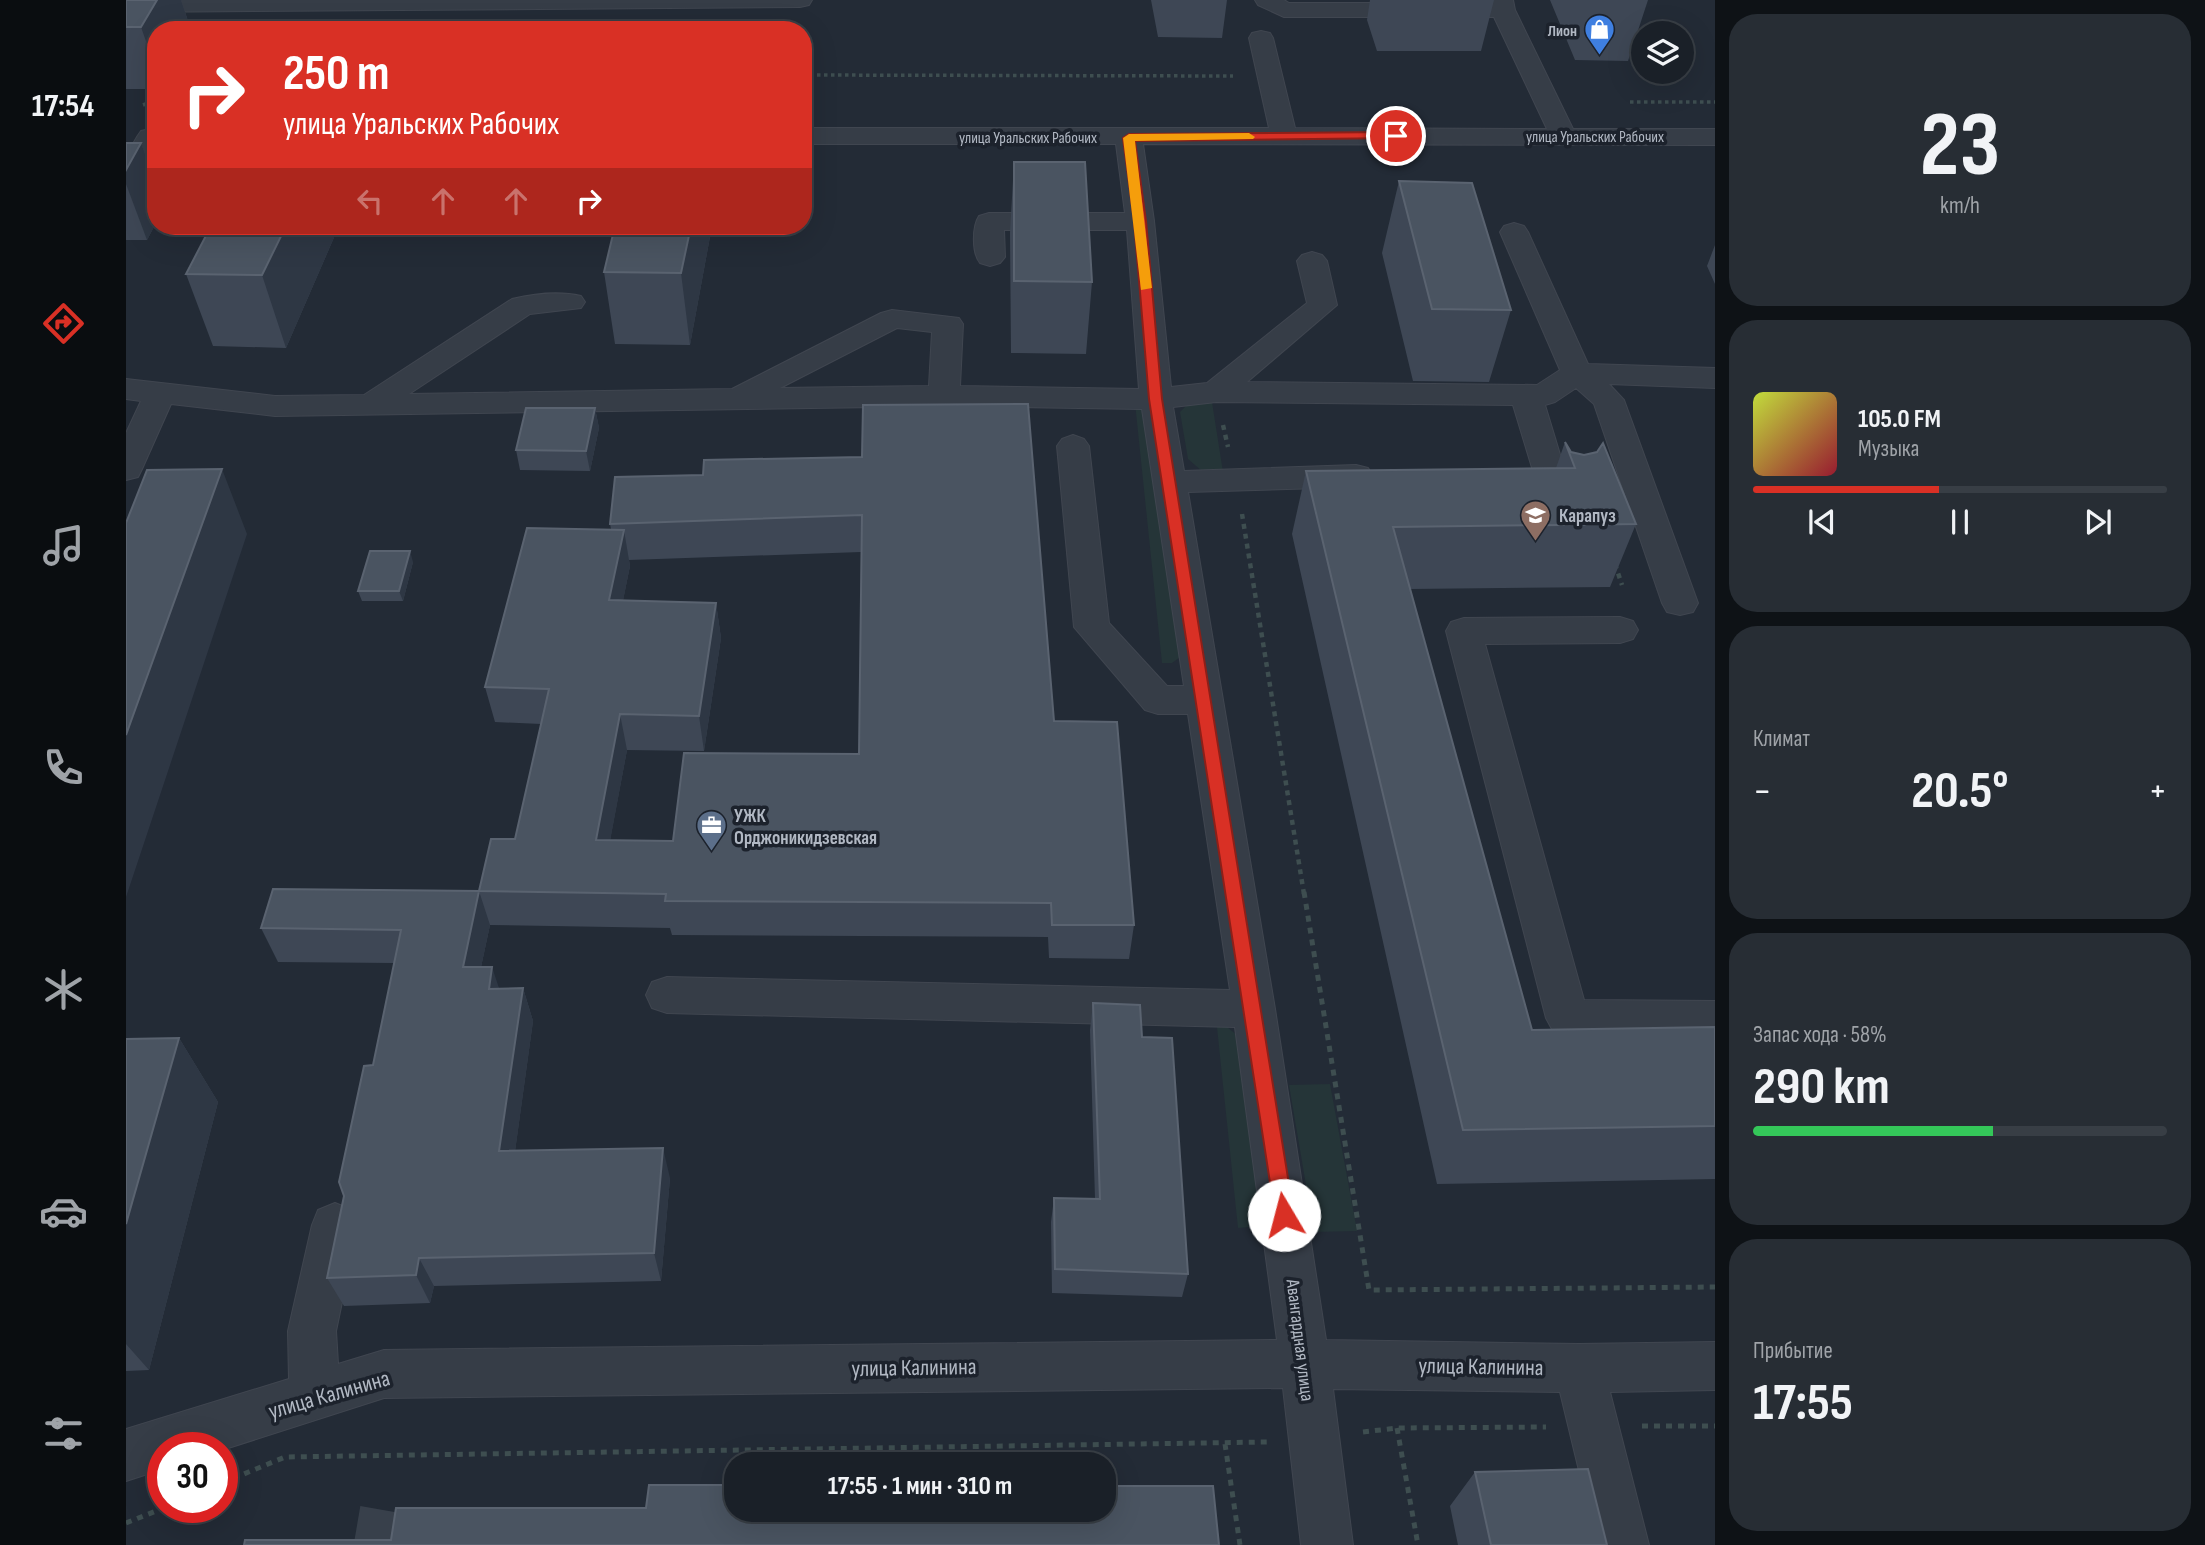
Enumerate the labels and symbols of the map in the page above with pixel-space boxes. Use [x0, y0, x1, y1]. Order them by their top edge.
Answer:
shop icon: Лион [1583, 13, 1617, 57]
place label: Лион [1548, 22, 1577, 41]
pin [1366, 106, 1426, 166]
street label: улица Уральских Рабочих [1526, 128, 1664, 147]
street label: улица Уральских Рабочих [959, 129, 1097, 148]
school or university icon: Карапуз [1519, 498, 1553, 542]
place label: Карапуз [1559, 505, 1616, 528]
place label: УЖК Орджоникидзевская [734, 805, 877, 850]
office icon: УЖК Орджоникидзевская [694, 809, 728, 853]
position arrow [1247, 1178, 1321, 1252]
street label: Авангардная улица [1281, 1277, 1318, 1402]
street label: улица Калинина [1418, 1352, 1544, 1382]
street label: улица Калинина [851, 1353, 977, 1383]
street label: улица Калинина [265, 1364, 393, 1426]
speed limit sign: 30 [147, 1432, 238, 1523]

